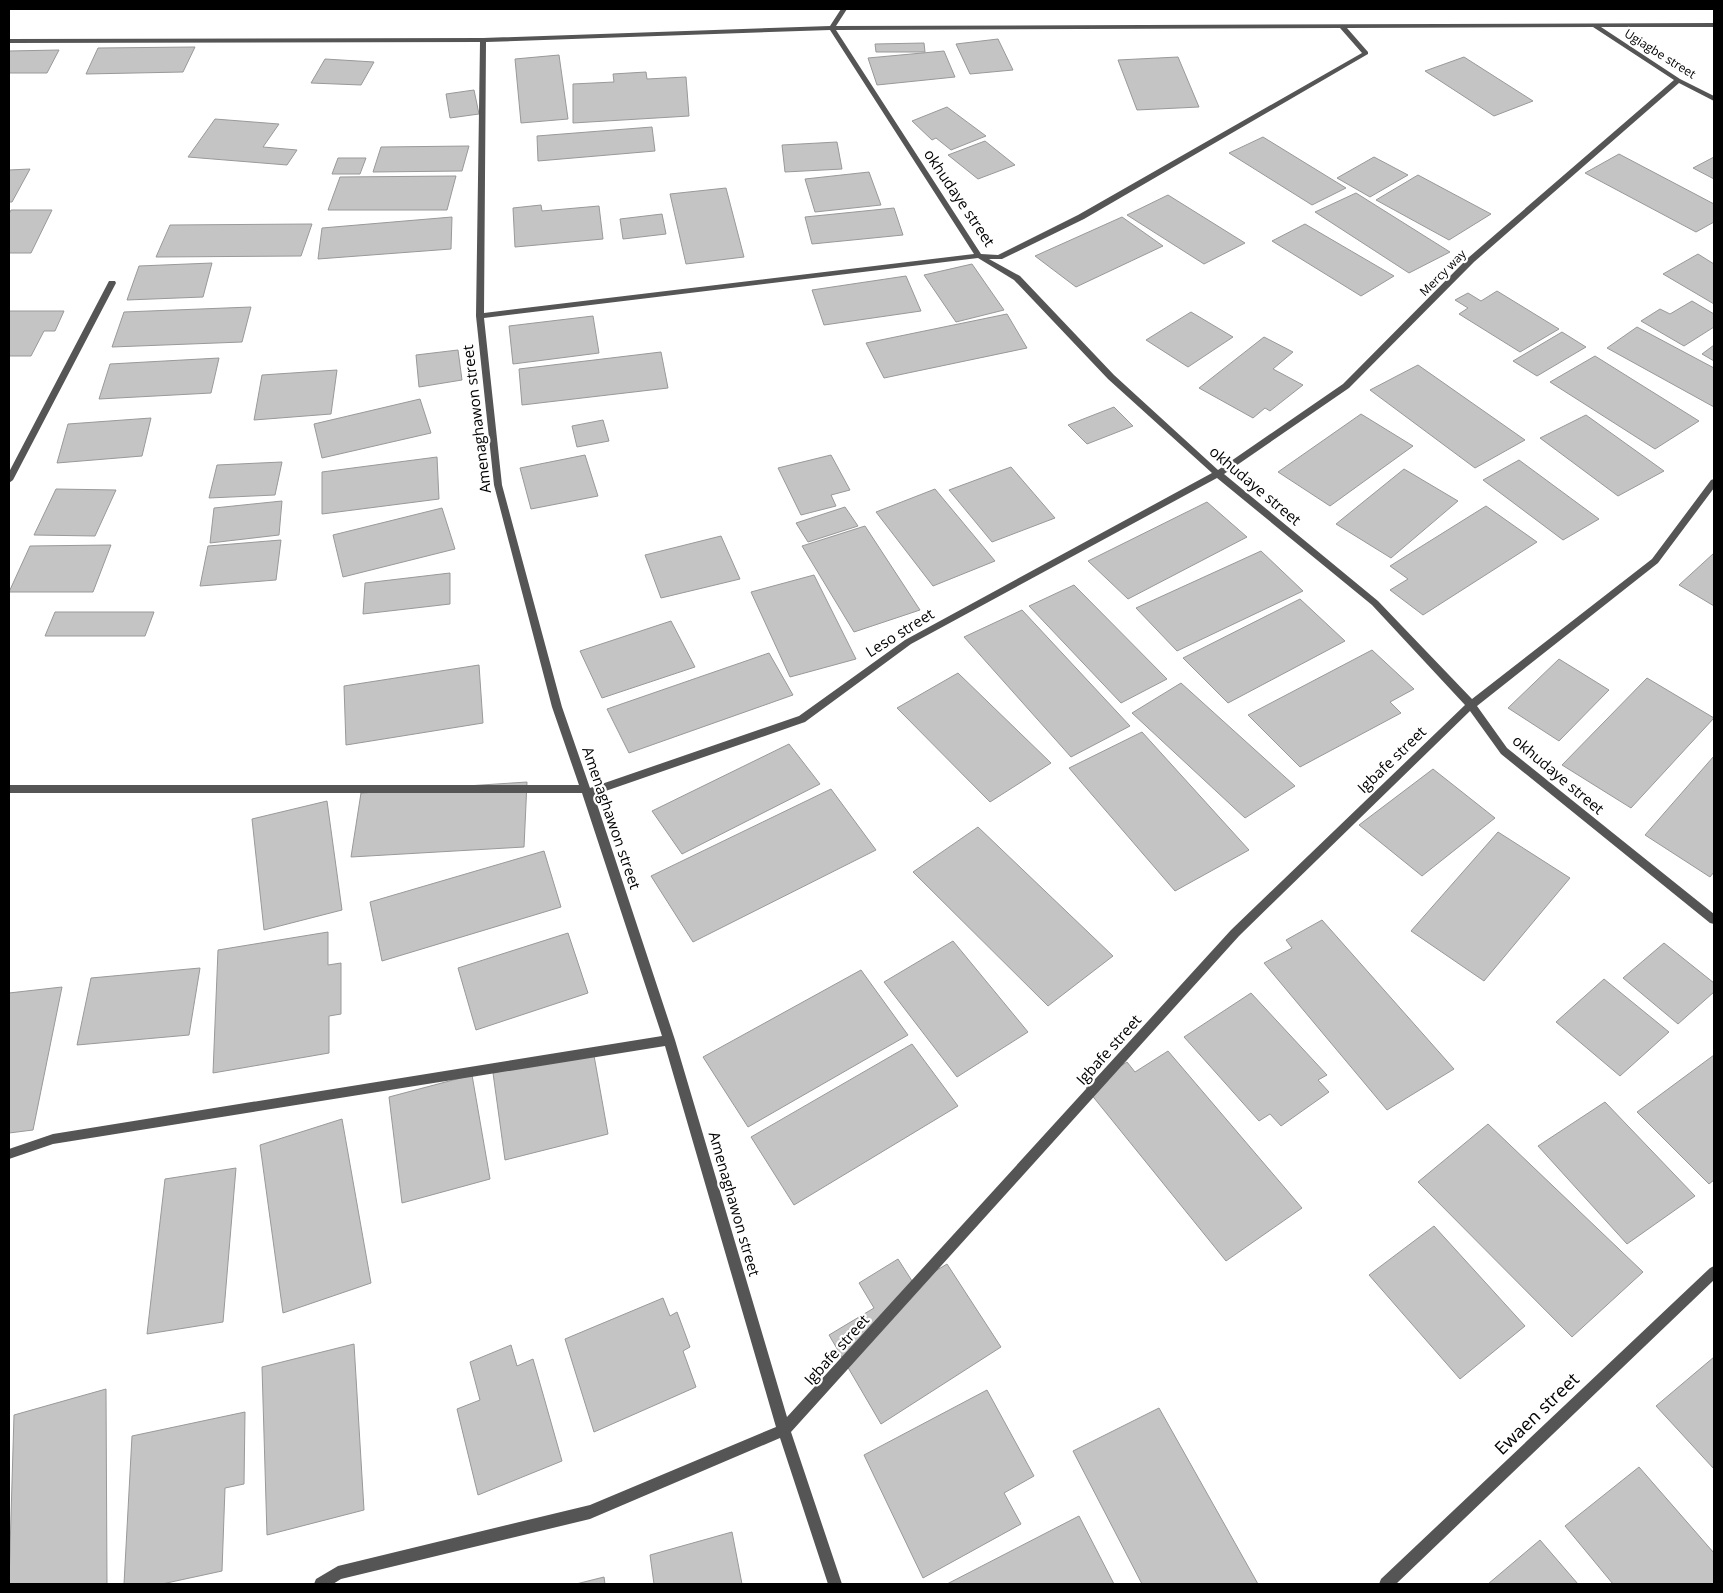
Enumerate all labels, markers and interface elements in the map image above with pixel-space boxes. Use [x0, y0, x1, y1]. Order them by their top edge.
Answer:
street label: Ugiagbe street [1621, 25, 1699, 82]
street label: okhudaye street [920, 145, 1000, 250]
street label: Mercy way [1416, 245, 1470, 300]
street label: Amenaghawon street [457, 344, 495, 495]
street label: okhudaye street [1206, 441, 1306, 529]
street label: Leso street [861, 603, 937, 661]
street label: Igbafe street [1353, 722, 1430, 797]
street label: okhudaye street [1509, 730, 1609, 818]
street label: Amenaghawon street [578, 744, 646, 892]
street label: Igbafe street [1071, 1010, 1145, 1089]
street label: Amenaghawon street [705, 1129, 765, 1278]
street label: Igbafe street [799, 1310, 873, 1389]
street label: Ewaen street [1489, 1367, 1584, 1460]

